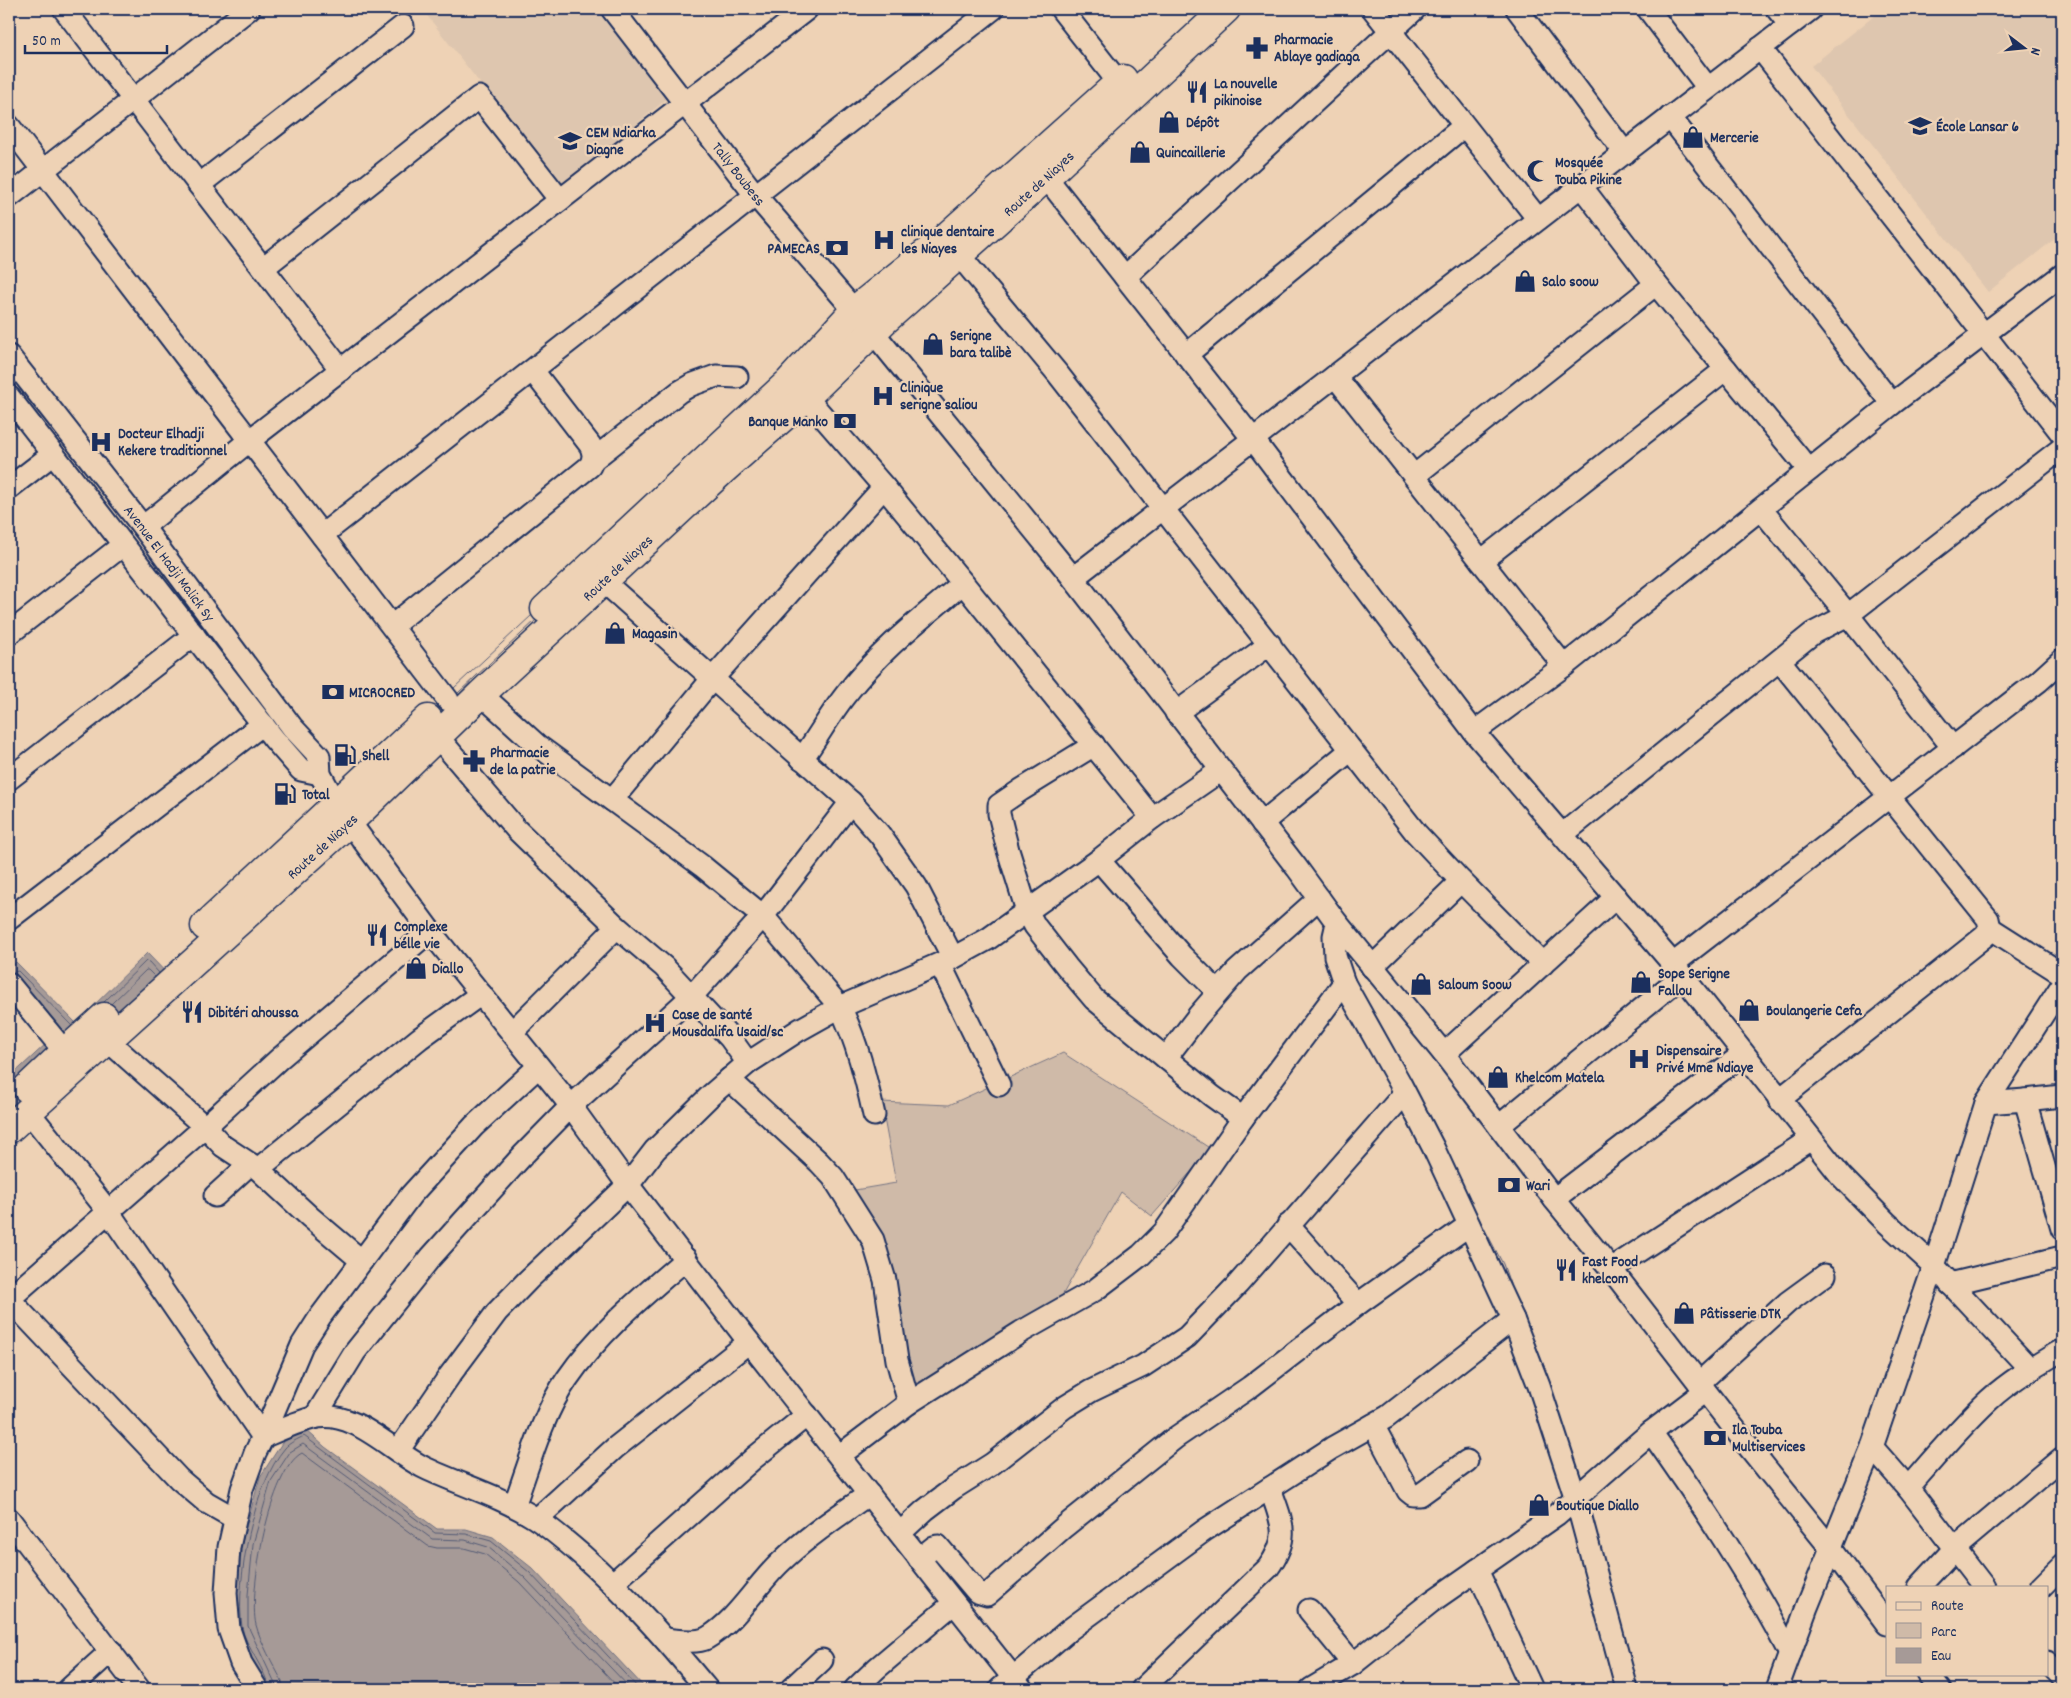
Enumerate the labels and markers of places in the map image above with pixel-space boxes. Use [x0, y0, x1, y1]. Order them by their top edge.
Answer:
place label: Pharmacie Ablaye gadiaga [1274, 30, 1360, 69]
pharmacy icon: Pharmacie Ablaye gadiaga [1244, 35, 1270, 61]
place label: La nouvelle pikinoise [1214, 74, 1278, 113]
restaurant icon: La nouvelle pikinoise [1184, 79, 1210, 105]
shop icon: Dépôt [1156, 109, 1182, 135]
place label: Dépôt [1186, 113, 1220, 135]
school or university icon: École Lansar 6 [1907, 113, 1933, 139]
place label: École Lansar 6 [1936, 117, 2019, 139]
place label: CEM Ndiarka Diagne [586, 123, 656, 162]
shop icon: Mercerie [1680, 124, 1706, 150]
school or university icon: CEM Ndiarka Diagne [557, 128, 583, 154]
place label: Mercerie [1710, 128, 1759, 150]
shop icon: Quincaillerie [1127, 139, 1153, 165]
place label: Quincaillerie [1156, 143, 1226, 165]
place label: Mosquée Touba Pikine [1555, 153, 1622, 192]
mosque icon: Mosquée Touba Pikine [1525, 158, 1551, 184]
place label: clinique dentaire les Niayes [901, 222, 995, 261]
hospital icon: clinique dentaire les Niayes [871, 227, 897, 253]
bank icon: PAMECAS [824, 235, 850, 261]
place label: PAMECAS [767, 239, 820, 261]
shop icon: Salo soow [1512, 268, 1538, 294]
place label: Salo soow [1542, 272, 1599, 294]
place label: Serigne bara talibè [950, 326, 1012, 365]
shop icon: Serigne bara talibè [920, 331, 946, 357]
place label: Clinique serigne saliou [900, 378, 978, 417]
hospital icon: Clinique serigne saliou [870, 383, 896, 409]
bank icon: Banque Manko [832, 408, 858, 434]
place label: Banque Manko [748, 412, 828, 434]
place label: Docteur Elhadji Kekere traditionnel [118, 424, 227, 463]
hospital icon: Docteur Elhadji Kekere traditionnel [88, 429, 114, 455]
shop icon: Magasin [602, 620, 628, 646]
place label: Magasin [632, 624, 677, 646]
bank icon: MICROCRED [320, 679, 346, 705]
place label: MICROCRED [349, 683, 415, 705]
fuel station icon: Shell [332, 742, 358, 768]
place label: Pharmacie de la patrie [490, 743, 556, 782]
place label: Shell [362, 746, 390, 768]
pharmacy icon: Pharmacie de la patrie [461, 748, 487, 774]
fuel station icon: Total [272, 781, 298, 807]
place label: Total [302, 785, 330, 807]
place label: Complexe bélle vie [394, 917, 448, 956]
restaurant icon: Complexe bélle vie [364, 922, 390, 948]
shop icon: Diallo [403, 955, 429, 981]
place label: Diallo [432, 959, 464, 981]
place label: Sope Serigne Fallou [1658, 964, 1730, 1003]
shop icon: Sope Serigne Fallou [1628, 969, 1654, 995]
shop icon: Saloum Soow [1408, 971, 1434, 997]
place label: Saloum Soow [1438, 975, 1512, 997]
shop icon: Boulangerie Cefa [1736, 997, 1762, 1023]
restaurant icon: Dibitéri ahoussa [179, 999, 205, 1025]
place label: Boulangerie Cefa [1766, 1001, 1863, 1023]
place label: Dibitéri ahoussa [208, 1003, 299, 1025]
place label: Case de santé Mousdalifa Usaid/sc [672, 1005, 783, 1044]
hospital icon: Case de santé Mousdalifa Usaid/sc [642, 1010, 668, 1036]
place label: Dispensaire Privé Mme Ndiaye [1656, 1041, 1754, 1080]
hospital icon: Dispensaire Privé Mme Ndiaye [1626, 1046, 1652, 1072]
shop icon: Khelcom Matela [1485, 1064, 1511, 1090]
place label: Khelcom Matela [1515, 1068, 1605, 1090]
bank icon: Wari [1496, 1172, 1522, 1198]
place label: Wari [1526, 1176, 1550, 1198]
place label: Fast Food khelcom [1582, 1252, 1638, 1291]
restaurant icon: Fast Food khelcom [1553, 1257, 1579, 1283]
shop icon: Pâtisserie DTK [1671, 1300, 1697, 1326]
place label: Pâtisserie DTK [1700, 1304, 1781, 1326]
place label: Ila Touba Multiservices [1732, 1420, 1806, 1459]
bank icon: Ila Touba Multiservices [1702, 1425, 1728, 1451]
shop icon: Boutique Diallo [1526, 1492, 1552, 1518]
place label: Boutique Diallo [1556, 1496, 1639, 1518]

